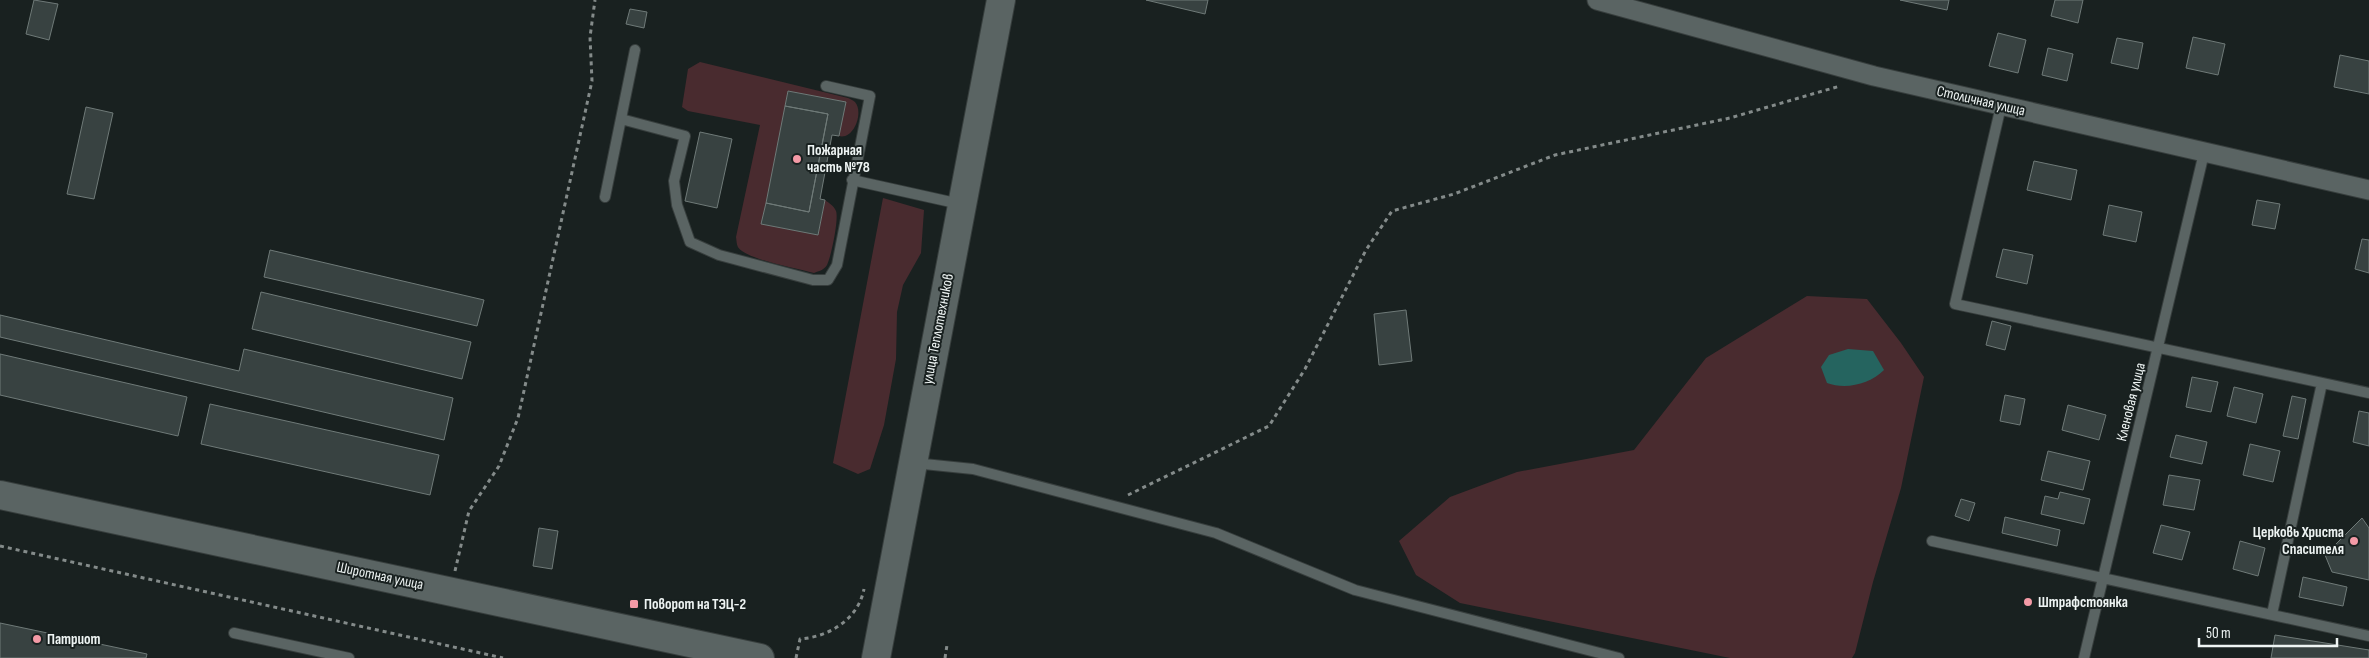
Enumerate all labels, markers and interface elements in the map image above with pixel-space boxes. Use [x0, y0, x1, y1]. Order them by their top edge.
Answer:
street label: Столичная улица [1935, 82, 2027, 120]
place label: Пожарная часть №78 [807, 141, 870, 177]
marker: Пожарная часть №78 [791, 153, 803, 165]
street label: улица Теплотехников [918, 272, 958, 386]
street label: Кленовая улица [2112, 361, 2150, 443]
place label: Церковь Христа Спасителя [2253, 523, 2344, 559]
marker: Церковь Христа Спасителя [2348, 535, 2360, 547]
street label: Широтная улица [335, 558, 425, 595]
place label: Штрафстоянка [2038, 593, 2128, 612]
place label: Поворот на ТЭЦ-2 [644, 595, 746, 614]
marker: Штрафстоянка [2022, 596, 2034, 608]
marker: Поворот на ТЭЦ-2 [628, 598, 640, 610]
scale bar [2199, 616, 2336, 648]
text: 50 m [2206, 624, 2231, 643]
place label: Патриот [47, 630, 101, 649]
marker: Патриот [31, 633, 43, 645]

